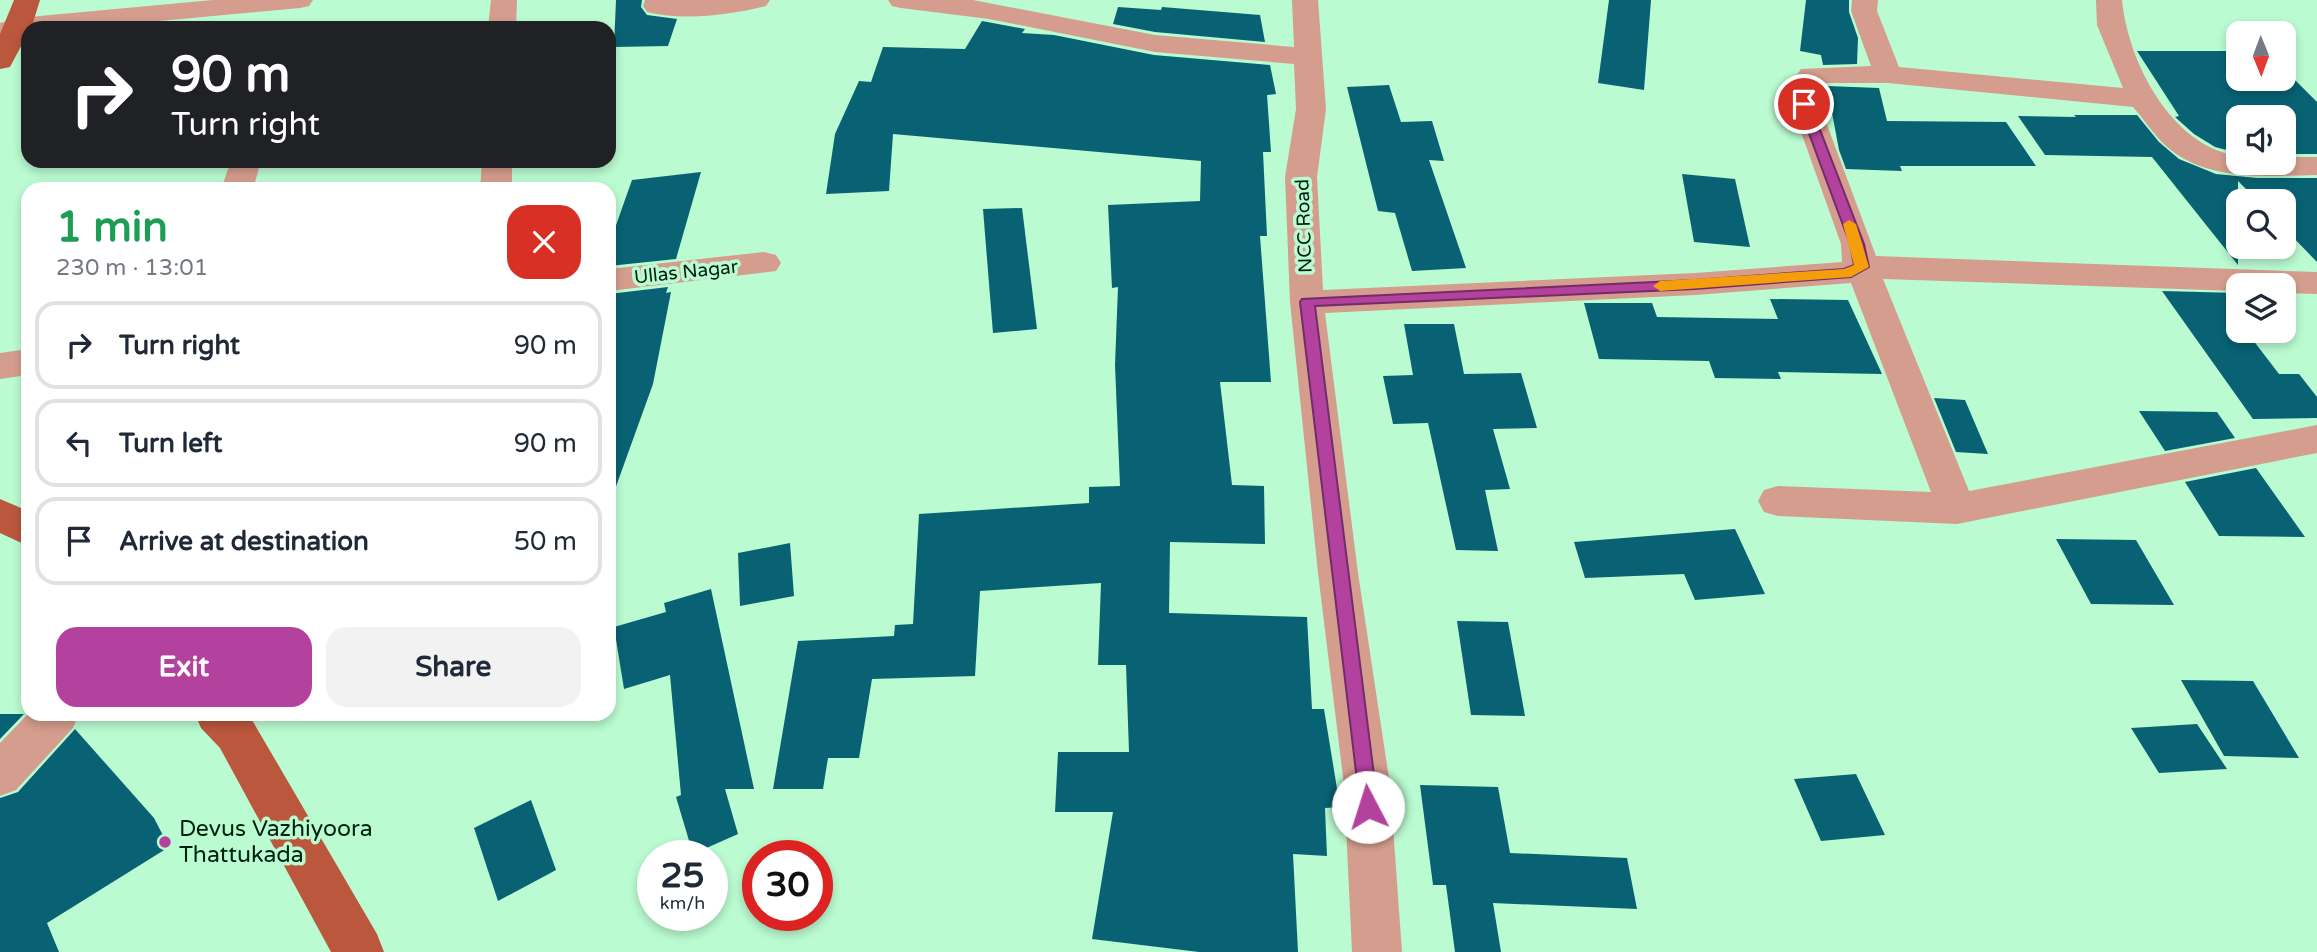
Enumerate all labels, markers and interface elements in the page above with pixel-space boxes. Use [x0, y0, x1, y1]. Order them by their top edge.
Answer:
north arrow [2226, 21, 2296, 91]
map controls [2226, 21, 2296, 343]
text: 90 m [171, 46, 290, 105]
icon: right [56, 49, 147, 140]
pin [1774, 74, 1834, 134]
icon: arrive [1785, 85, 1823, 123]
button: sound [2226, 105, 2296, 175]
text: Turn right [171, 106, 320, 144]
street label: NCC Road [1291, 179, 1317, 273]
button: search [2226, 189, 2296, 259]
text: 1 min [56, 202, 168, 253]
button: close [507, 205, 581, 279]
text: 230 m · 13:01 [56, 254, 208, 282]
street label: Ullas Nagar [633, 256, 740, 288]
button: layers [2226, 273, 2296, 343]
icon: right [60, 326, 98, 364]
text: Turn right [119, 330, 240, 361]
text: 90 m [514, 330, 577, 361]
icon: left [60, 424, 98, 462]
text: Turn left [119, 428, 222, 459]
text: 90 m [514, 428, 577, 459]
icon: arrive [60, 522, 98, 560]
text: Arrive at destination [119, 526, 369, 557]
text: 50 m [514, 526, 577, 557]
button: Exit [56, 627, 312, 707]
button: Share [326, 627, 581, 707]
position arrow [1331, 770, 1405, 844]
place label: Devus Vazhiyoora Thattukada [179, 815, 373, 869]
marker: Devus Vazhiyoora Thattukada [157, 834, 173, 850]
speed limit sign: 30 [742, 840, 833, 931]
text: 25 [661, 855, 704, 897]
text: km/h [660, 892, 705, 914]

